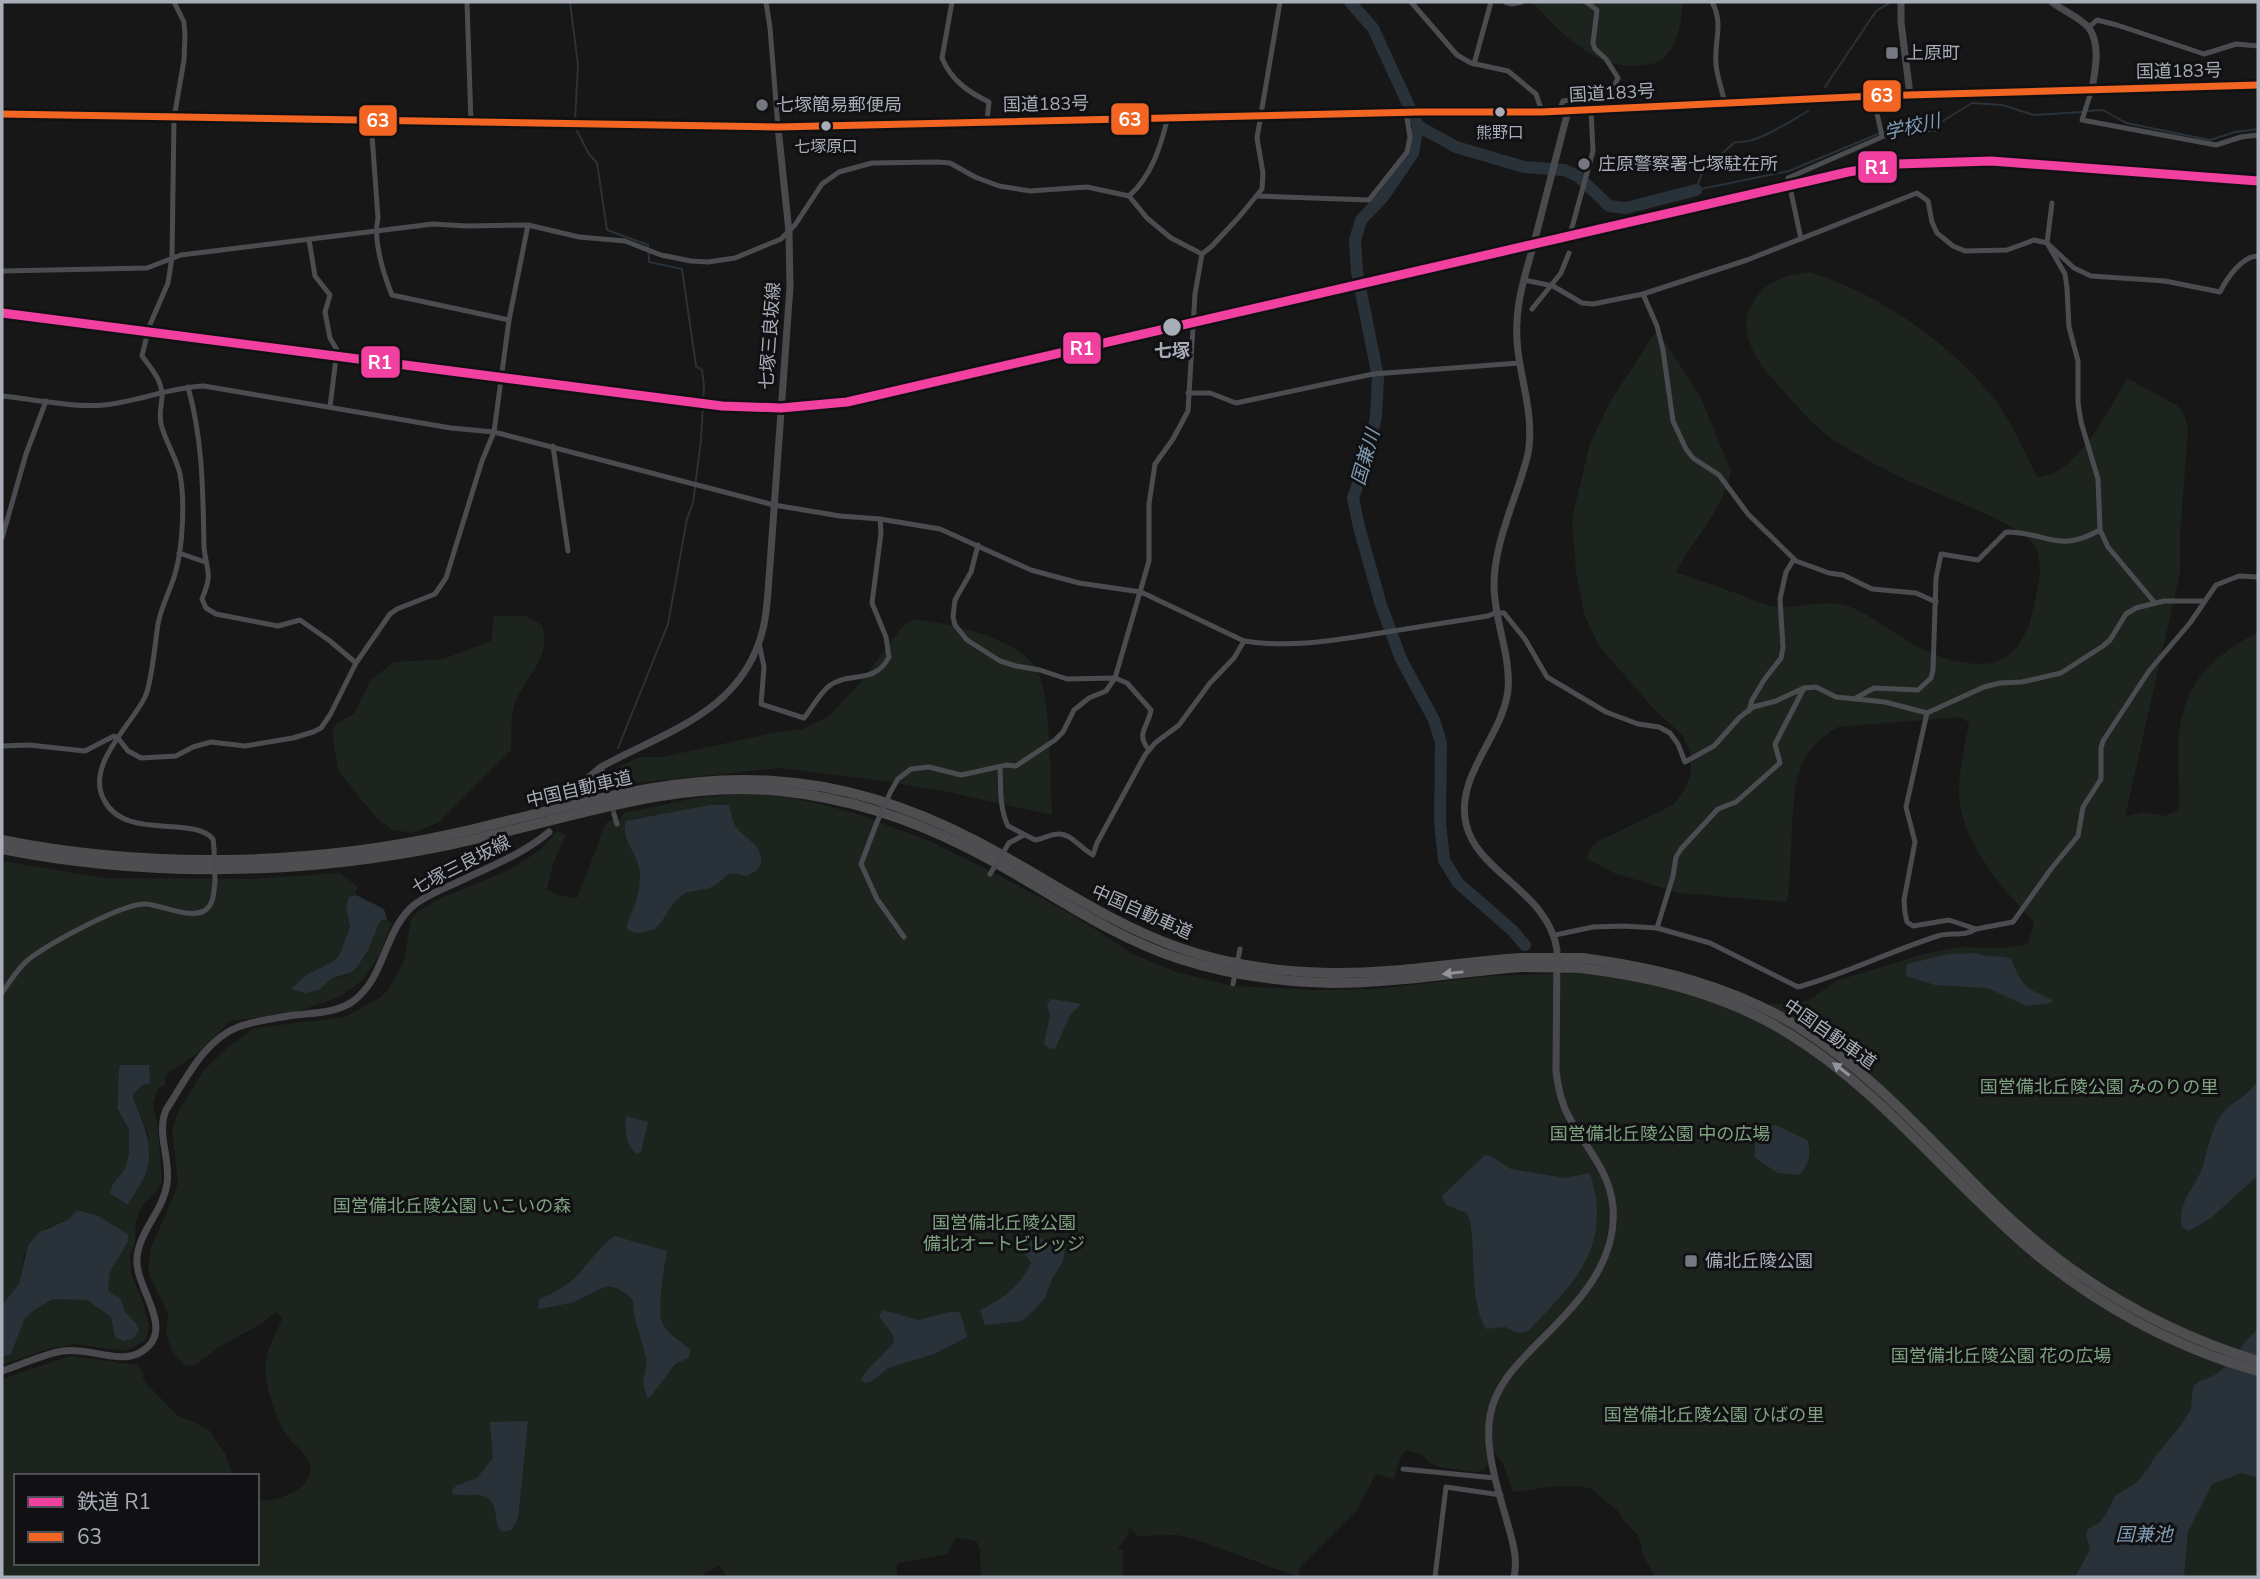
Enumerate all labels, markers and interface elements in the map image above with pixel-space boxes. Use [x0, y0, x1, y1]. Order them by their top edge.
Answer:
place label: 上原町 [1906, 41, 1960, 65]
marker: 上原町 [1884, 45, 1900, 61]
street label: 国道183号 [2136, 58, 2222, 84]
street label: 国道183号 [1568, 79, 1656, 107]
line badge: 63 [1862, 79, 1902, 113]
text: 63 [1871, 83, 1893, 109]
street label: 国道183号 [1003, 91, 1089, 117]
place label: 七塚簡易郵便局 [776, 93, 902, 117]
marker: 七塚簡易郵便局 [754, 97, 770, 113]
line badge: 63 [1110, 102, 1150, 136]
line badge: 63 [358, 104, 398, 137]
marker: 熊野口 [1493, 105, 1507, 119]
text: 63 [1119, 107, 1141, 133]
water label: 学校川 [1882, 107, 1945, 146]
text: 63 [367, 108, 389, 134]
marker: 七塚原口 [819, 119, 833, 133]
place label: 熊野口 [1476, 122, 1524, 144]
place label: 七塚原口 [794, 136, 858, 158]
line badge: R1 [1857, 150, 1898, 184]
place label: 庄原警察署七塚駐在所 [1598, 152, 1778, 176]
text: R1 [1865, 155, 1889, 181]
marker: 庄原警察署七塚駐在所 [1576, 156, 1592, 172]
street label: 七塚三良坂線 [754, 281, 786, 391]
marker: 七塚 [1161, 316, 1183, 338]
line badge: R1 [1062, 331, 1102, 365]
text: R1 [1070, 336, 1094, 362]
place label: 七塚 [1154, 339, 1190, 363]
line badge: R1 [360, 345, 401, 379]
text: R1 [368, 350, 392, 376]
water label: 国兼川 [1346, 424, 1387, 488]
street label: 中国自動車道 [524, 765, 634, 813]
street label: 七塚三良坂線 [407, 830, 515, 900]
street label: 中国自動車道 [1088, 879, 1196, 945]
one-way arrow [1442, 968, 1464, 979]
street label: 中国自動車道 [1779, 993, 1881, 1075]
one-way arrow [1832, 1062, 1850, 1077]
park label: 国営備北丘陵公園 みのりの里 [1980, 1075, 2218, 1099]
park label: 国営備北丘陵公園 中の広場 [1550, 1122, 1770, 1146]
park label: 国営備北丘陵公園 いこいの森 [333, 1194, 571, 1218]
park label: 国営備北丘陵公園 備北オートビレッジ [923, 1211, 1085, 1256]
place label: 備北丘陵公園 [1705, 1249, 1813, 1273]
marker: 備北丘陵公園 [1683, 1253, 1699, 1269]
park label: 国営備北丘陵公園 花の広場 [1891, 1344, 2111, 1368]
park label: 国営備北丘陵公園 ひばの里 [1604, 1403, 1824, 1427]
legend [14, 1474, 259, 1565]
text: 鉄道 R1 [77, 1488, 151, 1516]
water label: 国兼池 [2115, 1522, 2174, 1548]
text: 63 [77, 1523, 102, 1551]

